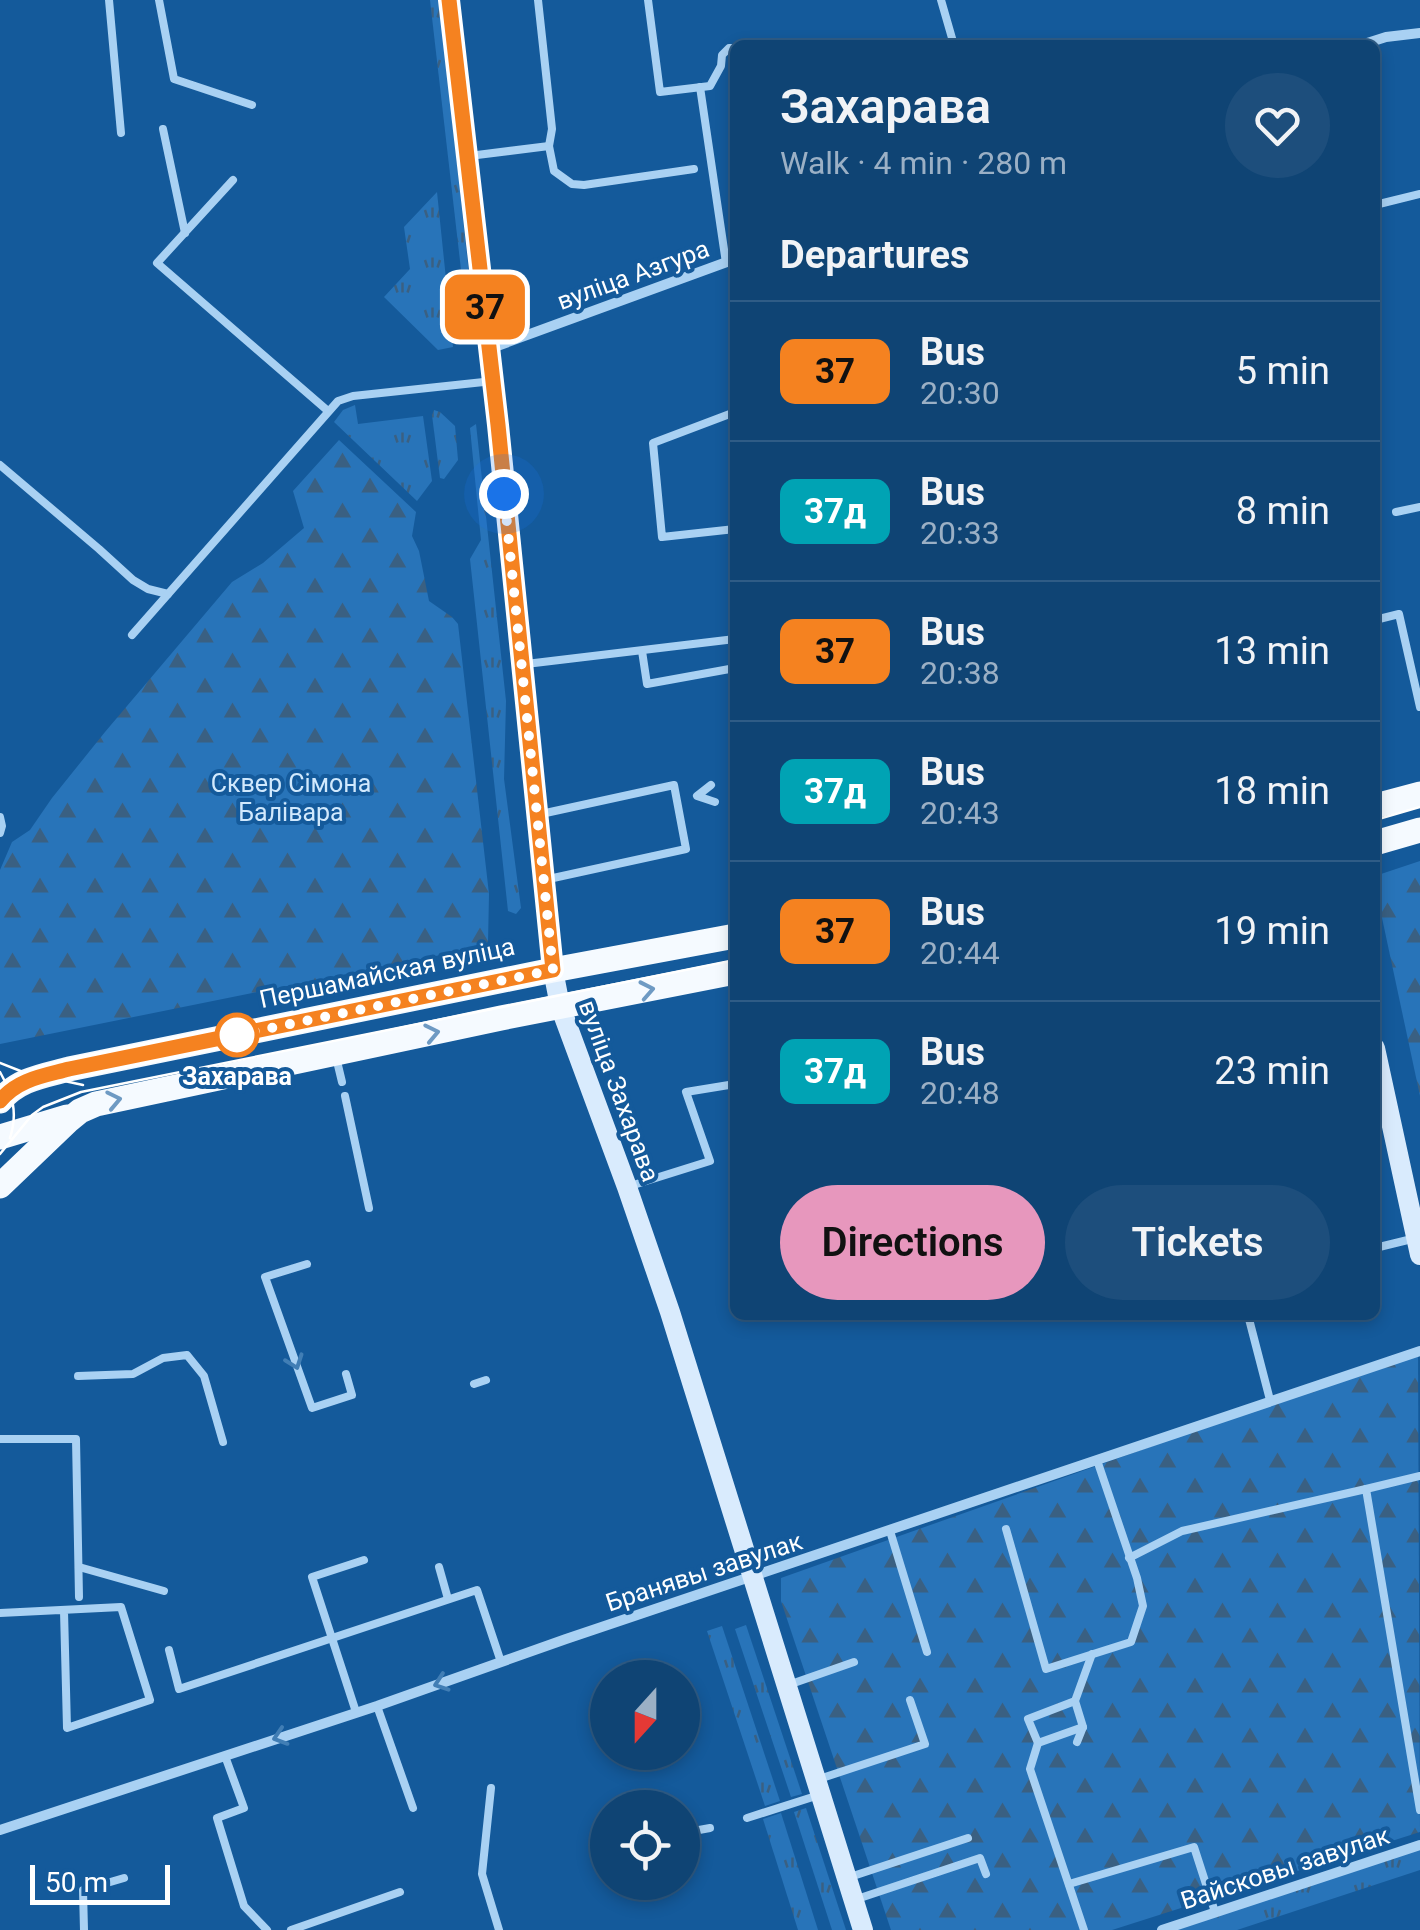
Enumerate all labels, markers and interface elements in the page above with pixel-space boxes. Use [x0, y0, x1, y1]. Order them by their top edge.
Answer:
button: heart [1225, 73, 1330, 178]
text: Захарава [780, 78, 991, 135]
text: Walk · 4 min · 280 m [780, 144, 1067, 182]
text: Departures [780, 233, 970, 277]
street label: вуліца Азгура [553, 234, 713, 316]
line badge: 37 [440, 274, 530, 340]
text: 37 [465, 287, 505, 328]
text: Bus [920, 330, 985, 374]
text: 5 min [1236, 349, 1330, 393]
text: 37 [815, 351, 855, 392]
text: 20:30 [920, 374, 1000, 412]
your location [479, 469, 529, 519]
text: Bus [920, 470, 985, 514]
text: 8 min [1236, 489, 1330, 533]
text: 37д [804, 491, 866, 532]
text: 20:33 [920, 514, 1000, 552]
text: Bus [920, 610, 985, 654]
text: 13 min [1214, 629, 1330, 673]
text: 37 [815, 631, 855, 672]
text: 20:38 [920, 654, 1000, 692]
text: Bus [920, 750, 985, 794]
park label: Сквер Сімона Балівара [211, 769, 371, 827]
text: 18 min [1214, 769, 1330, 813]
text: 37д [804, 771, 866, 812]
text: 20:43 [920, 794, 1000, 832]
text: Bus [920, 890, 985, 934]
text: 19 min [1214, 909, 1330, 953]
text: 37 [815, 911, 855, 952]
street label: Першамайская вуліца [257, 932, 517, 1014]
text: 20:44 [920, 934, 1000, 972]
one-way arrow [639, 980, 656, 1001]
street label: вуліца Захарава [573, 996, 665, 1186]
marker: Захарава [216, 1014, 258, 1056]
one-way arrow [423, 1023, 440, 1044]
text: Bus [920, 1030, 985, 1074]
text: 23 min [1214, 1049, 1330, 1093]
text: 37д [804, 1051, 866, 1092]
place label: Захарава [182, 1062, 292, 1091]
text: 20:48 [920, 1074, 1000, 1112]
one-way arrow [105, 1091, 122, 1112]
button: Directions [780, 1185, 1045, 1300]
button: Tickets [1065, 1185, 1330, 1300]
one-way arrow [283, 1353, 304, 1370]
street label: Бранявы завулак [602, 1526, 806, 1617]
north arrow [590, 1660, 700, 1770]
map controls [590, 1660, 700, 1900]
one-way arrow [433, 1671, 450, 1692]
one-way arrow [272, 1726, 289, 1746]
button: locate [590, 1790, 700, 1900]
street label: Вайсковы завулак [1177, 1820, 1393, 1915]
scale bar [30, 1860, 170, 1904]
text: 50 m [45, 1866, 108, 1899]

